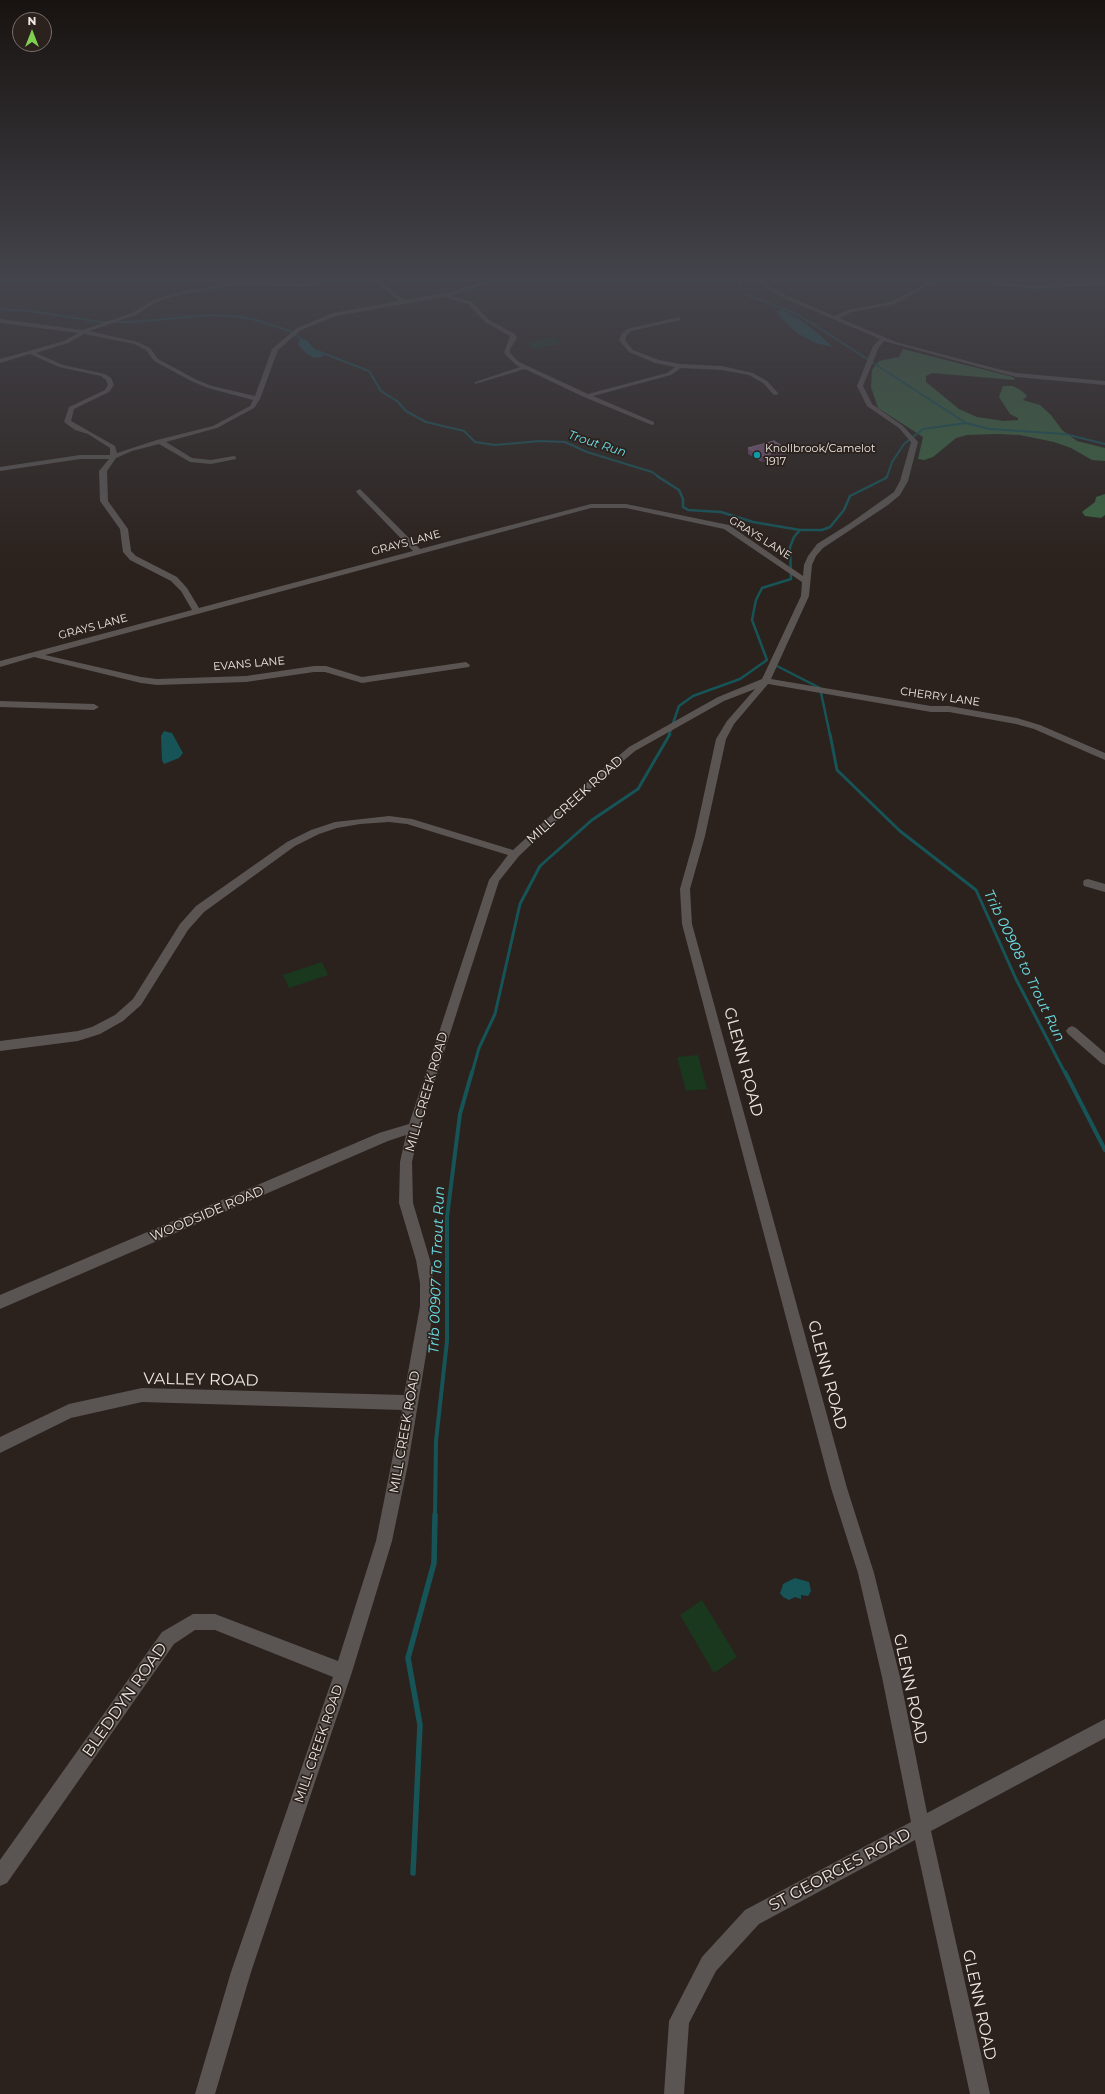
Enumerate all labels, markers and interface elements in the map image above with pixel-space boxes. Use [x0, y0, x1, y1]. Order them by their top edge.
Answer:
north arrow [12, 12, 52, 52]
text: N [28, 14, 36, 28]
water label: Trout Run [566, 428, 628, 460]
place label: Knollbrook/Camelot 1917 [765, 442, 875, 468]
marker: Knollbrook/Camelot 1917 [752, 450, 762, 460]
street label: GRAYS LANE [726, 514, 794, 562]
street label: GRAYS LANE [370, 527, 442, 559]
street label: GRAYS LANE [57, 611, 129, 643]
street label: EVANS LANE [213, 654, 285, 674]
street label: CHERRY LANE [899, 685, 981, 709]
street label: MILL CREEK ROAD [524, 753, 626, 847]
water label: Trib 00908 to Trout Run [980, 887, 1068, 1045]
street label: GLENN ROAD [719, 1005, 767, 1119]
street label: MILL CREEK ROAD [402, 1030, 452, 1154]
street label: WOODSIDE ROAD [148, 1183, 266, 1245]
water label: Trib 00907 To Trout Run [426, 1186, 448, 1354]
street label: GLENN ROAD [803, 1318, 851, 1432]
street label: VALLEY ROAD [143, 1369, 259, 1391]
street label: MILL CREEK ROAD [387, 1370, 423, 1494]
street label: GLENN ROAD [889, 1632, 931, 1746]
street label: BLEDDYN ROAD [78, 1639, 172, 1761]
street label: MILL CREEK ROAD [291, 1683, 347, 1805]
street label: ST GEORGES ROAD [766, 1825, 914, 1915]
street label: GLENN ROAD [958, 1948, 1000, 2062]

